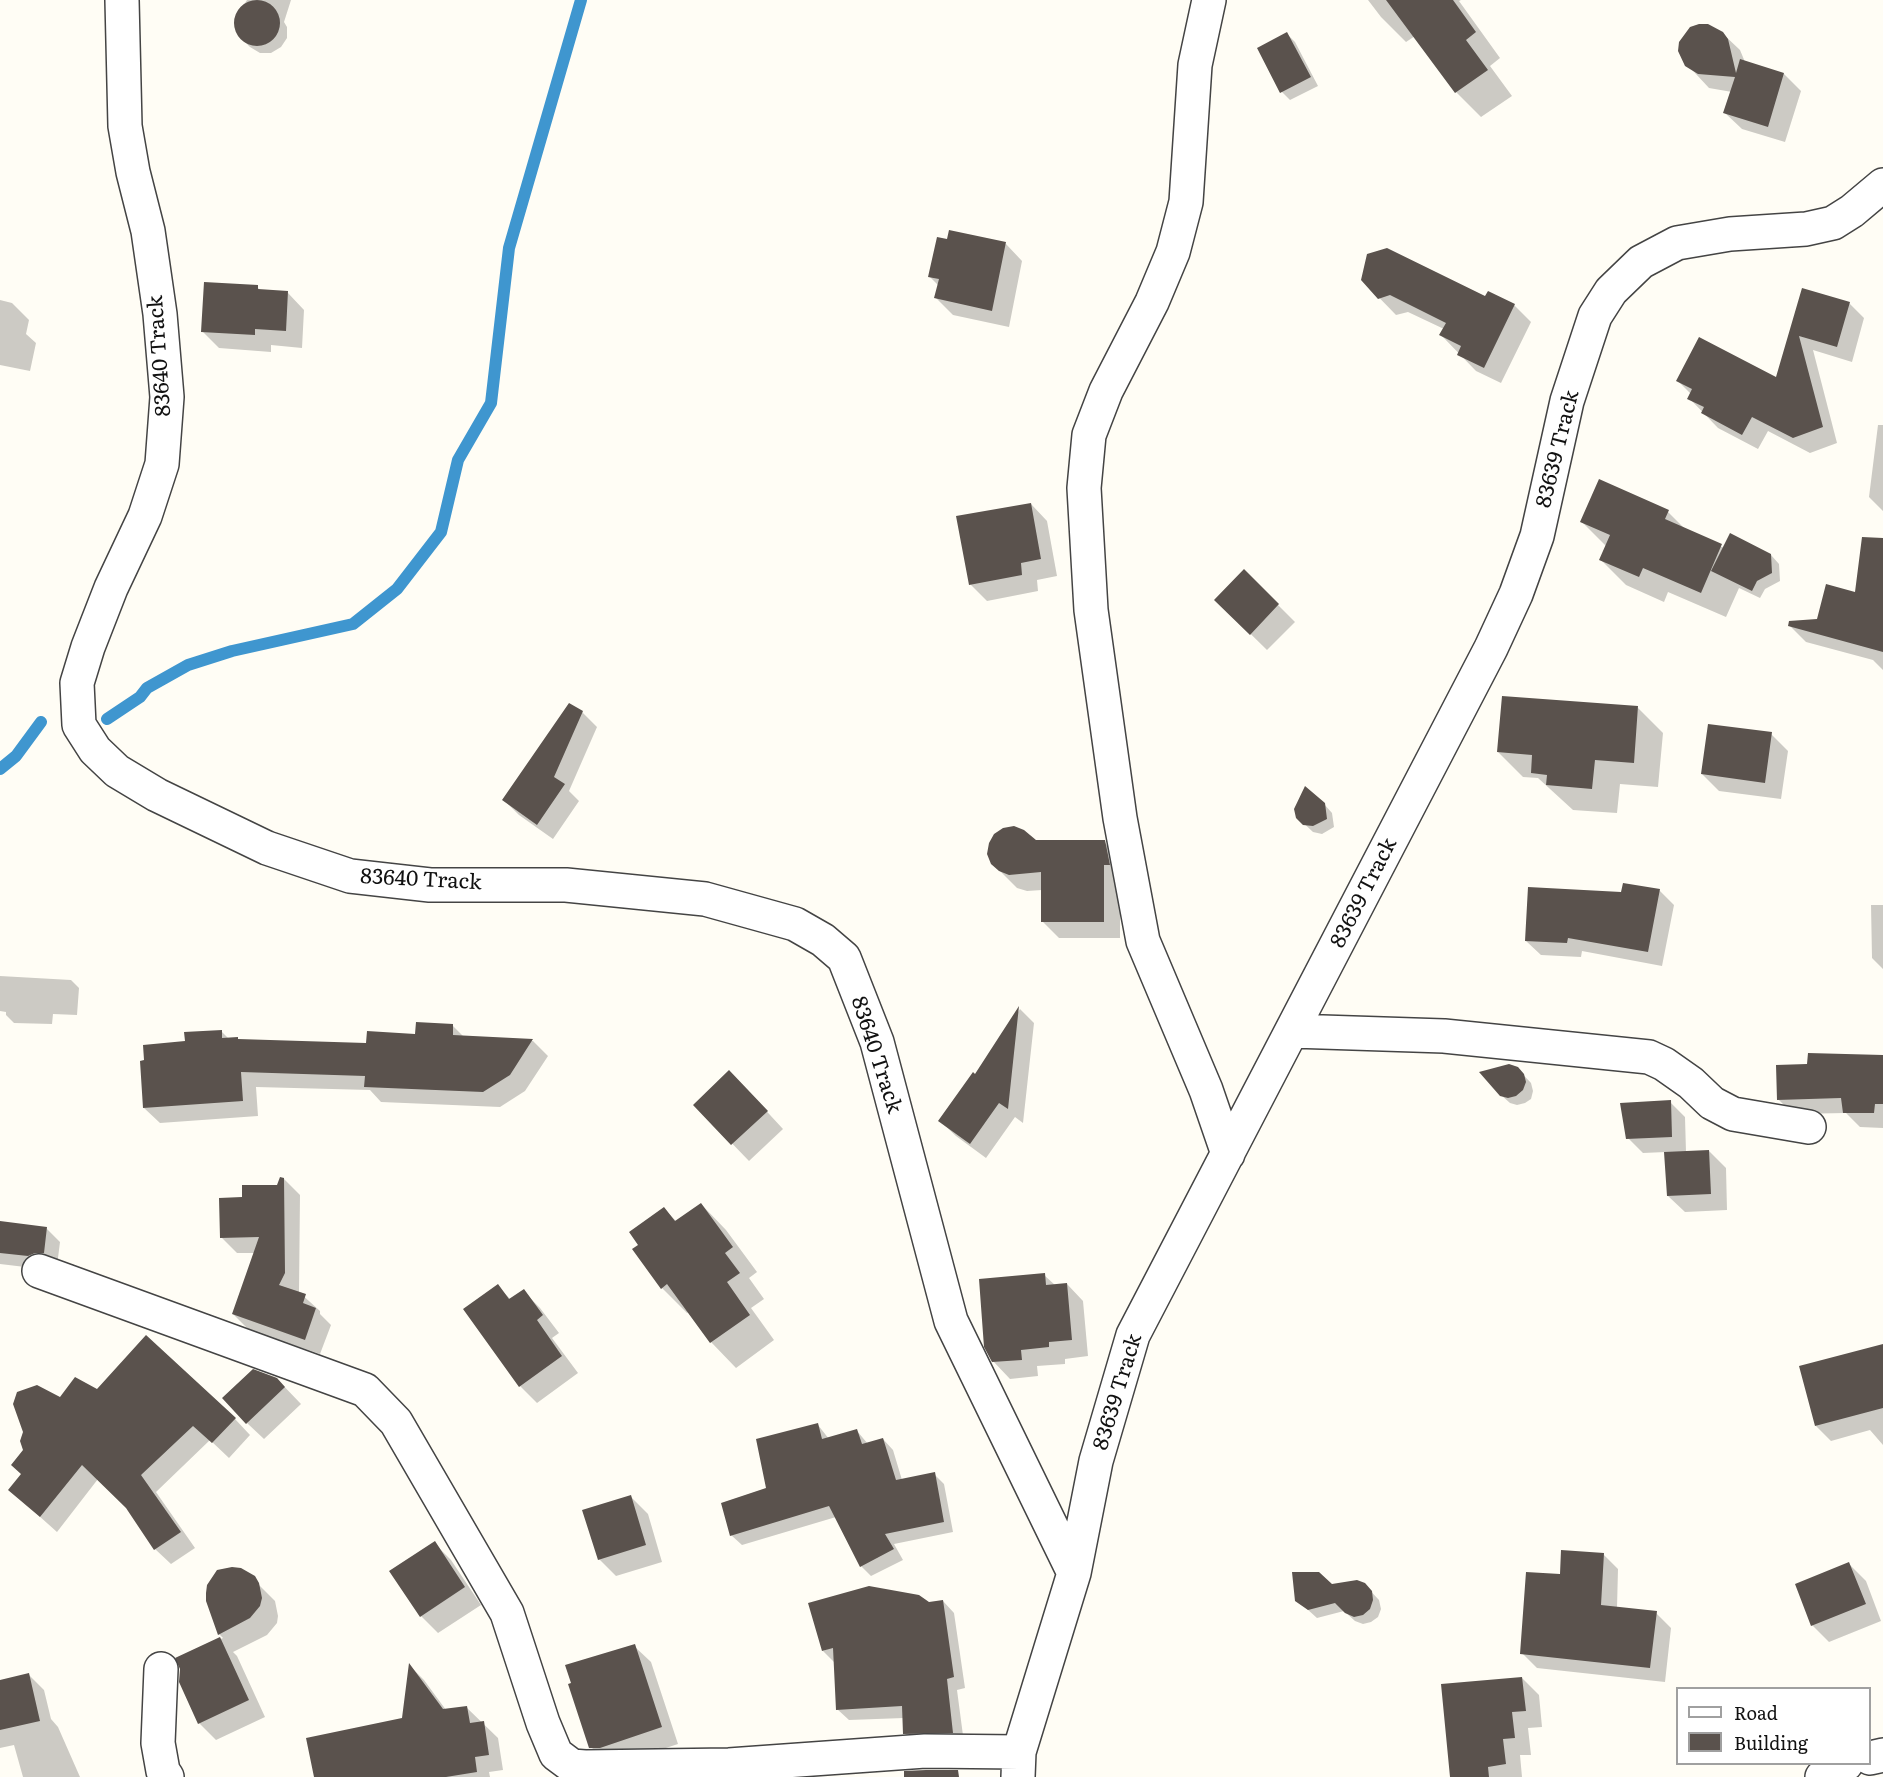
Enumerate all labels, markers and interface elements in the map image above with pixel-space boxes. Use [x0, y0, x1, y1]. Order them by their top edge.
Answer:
street label: 83640 Track [143, 295, 177, 417]
street label: 83639 Track [1531, 388, 1585, 510]
street label: 83639 Track [1326, 834, 1402, 952]
street label: 83640 Track [360, 864, 482, 896]
street label: 83640 Track [845, 993, 907, 1117]
street label: 83639 Track [1088, 1331, 1148, 1453]
legend [1676, 1687, 1871, 1765]
text: Road [1734, 1699, 1778, 1726]
text: Building [1734, 1729, 1808, 1756]

